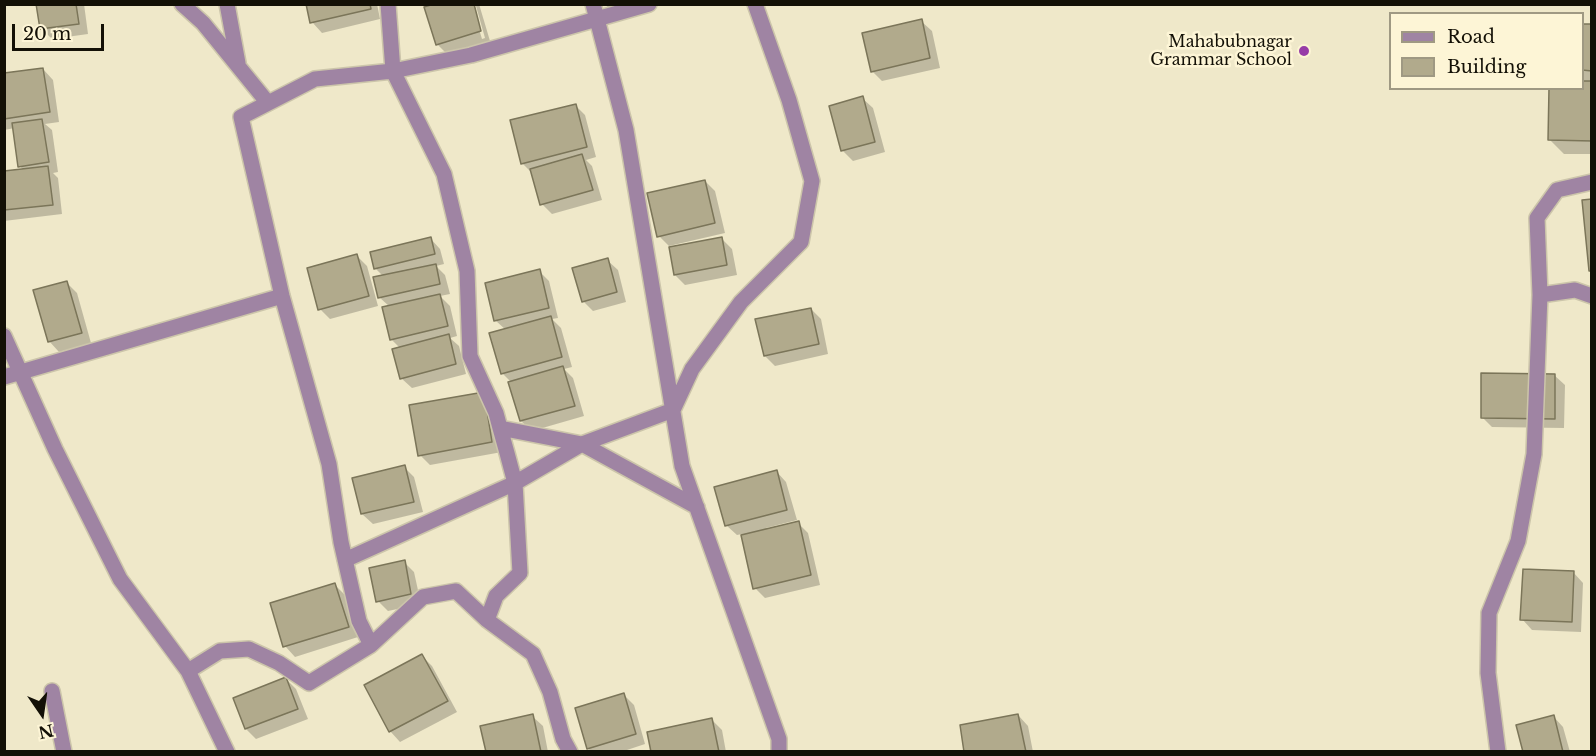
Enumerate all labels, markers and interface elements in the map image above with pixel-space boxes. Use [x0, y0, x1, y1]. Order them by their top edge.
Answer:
scale bar [15, 12, 106, 50]
legend [1389, 12, 1584, 90]
text: 20 m [23, 23, 71, 45]
text: Road [1447, 26, 1495, 48]
place label: Mahabubnagar Grammar School [1150, 32, 1292, 70]
marker: Mahabubnagar Grammar School [1297, 44, 1311, 58]
text: Building [1447, 56, 1526, 78]
north arrow [12, 684, 72, 744]
text: N [36, 720, 56, 743]

